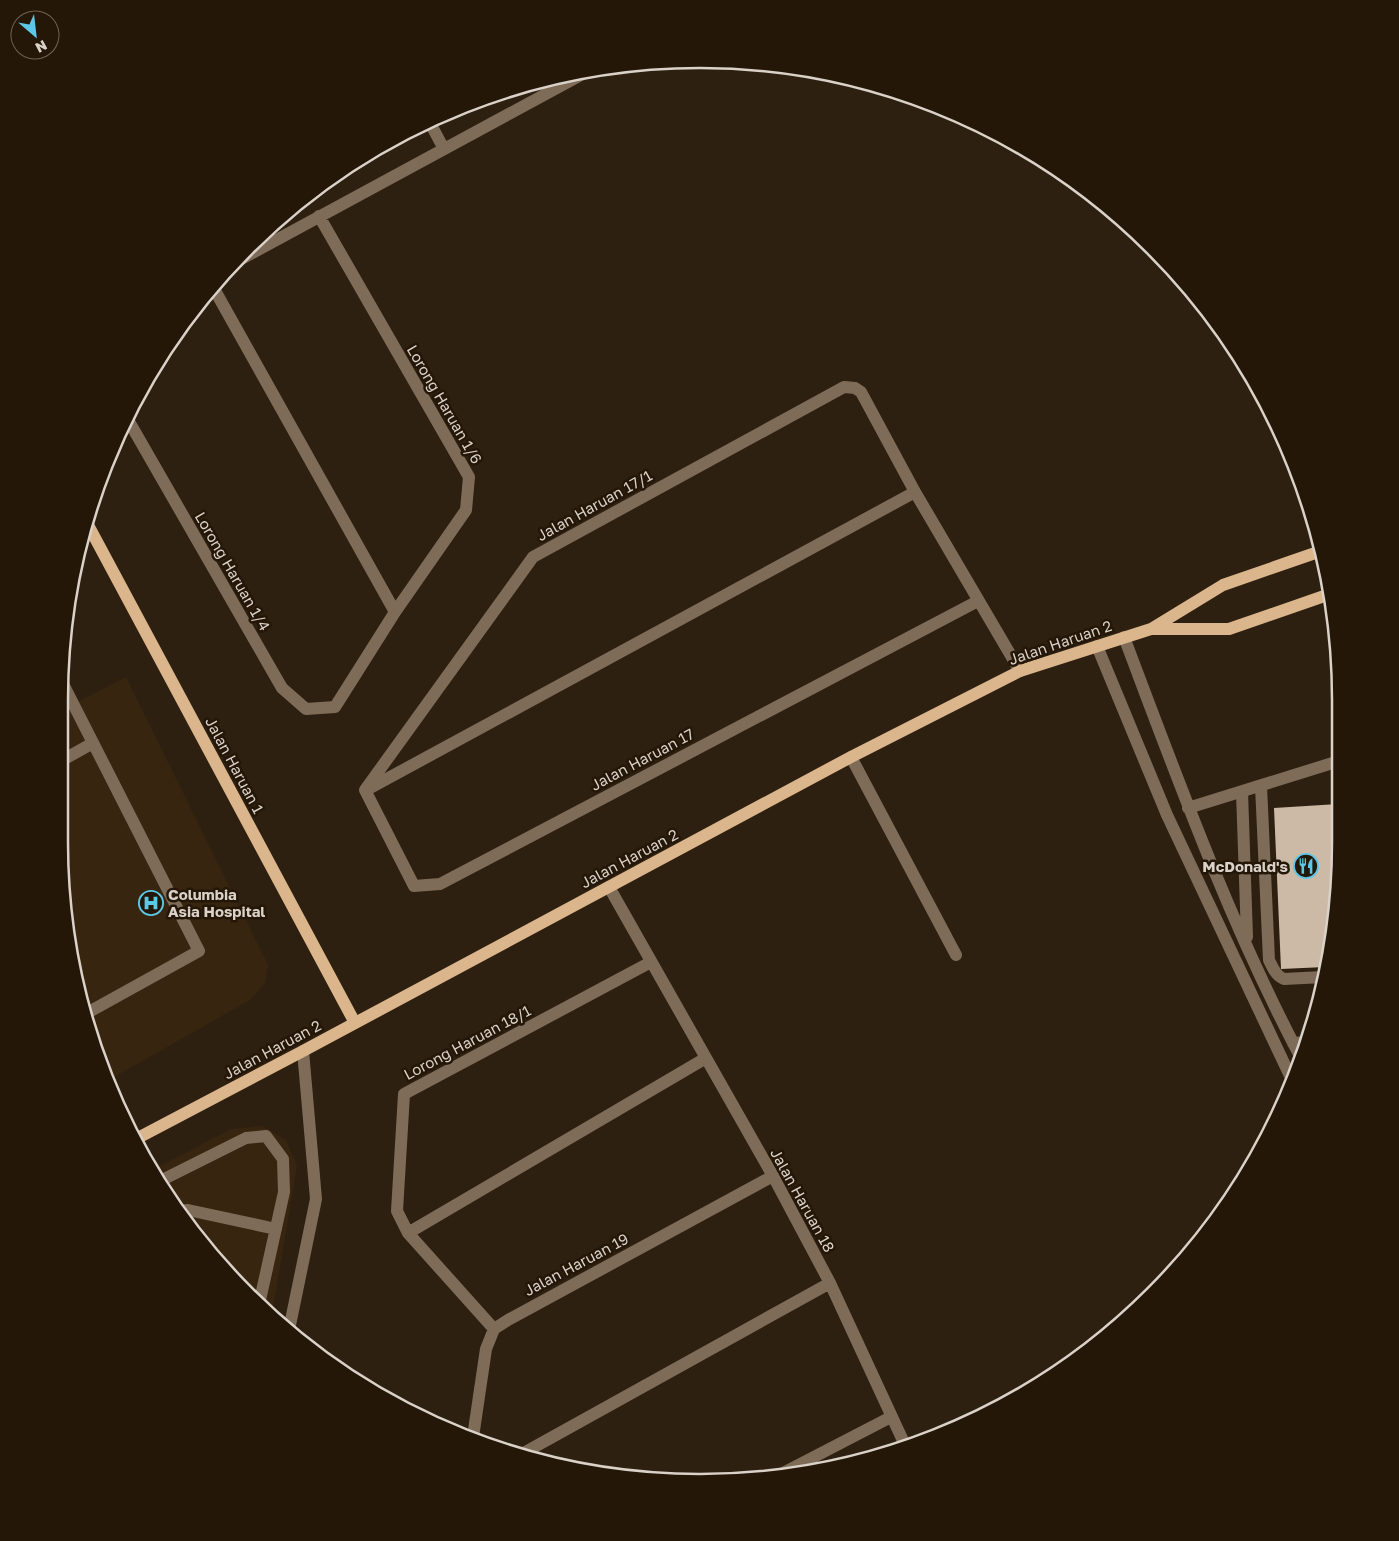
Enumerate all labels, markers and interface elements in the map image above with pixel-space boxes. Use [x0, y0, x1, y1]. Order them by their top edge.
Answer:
north arrow [10, 10, 60, 60]
text: N [33, 37, 50, 57]
street label: Lorong Haruan 1/6 [404, 341, 486, 467]
street label: Jalan Haruan 17/1 [533, 466, 655, 544]
street label: Lorong Haruan 1/4 [192, 508, 274, 634]
street label: Jalan Haruan 2 [1006, 616, 1114, 668]
street label: Jalan Haruan 1 [202, 714, 268, 816]
street label: Jalan Haruan 17 [587, 724, 697, 794]
street label: Jalan Haruan 2 [577, 825, 681, 891]
restaurant icon: McDonald's [1293, 853, 1319, 879]
place label: McDonald's [1202, 857, 1288, 875]
place label: Columbia Asia Hospital [168, 885, 265, 920]
hospital icon: Columbia Asia Hospital [138, 890, 164, 916]
street label: Lorong Haruan 18/1 [400, 1001, 534, 1083]
street label: Jalan Haruan 2 [220, 1016, 324, 1082]
street label: Jalan Haruan 18 [767, 1145, 839, 1255]
street label: Jalan Haruan 19 [521, 1229, 631, 1299]

